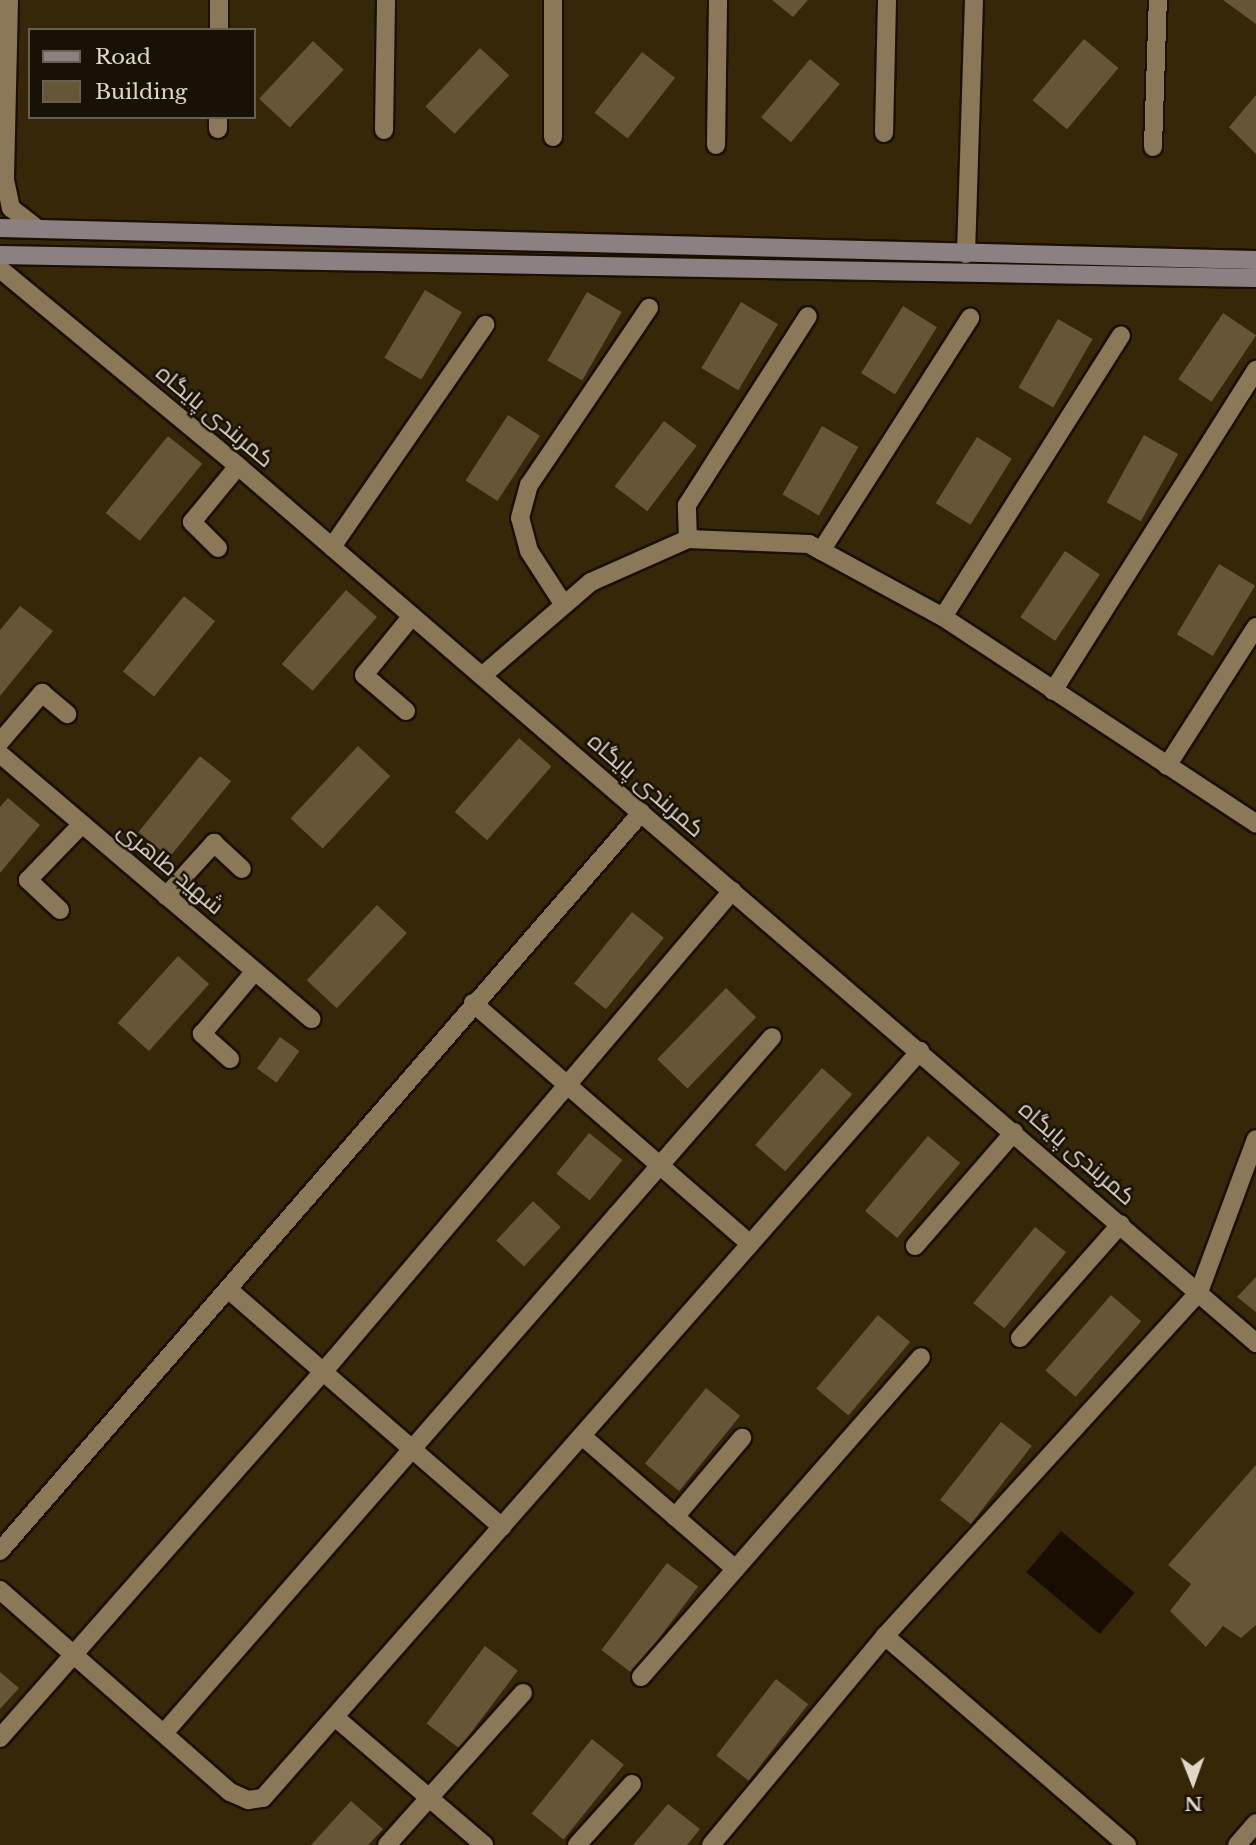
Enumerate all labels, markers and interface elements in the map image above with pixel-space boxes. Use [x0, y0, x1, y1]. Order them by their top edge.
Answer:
legend [28, 28, 256, 119]
text: Road [95, 44, 151, 70]
text: Building [95, 79, 187, 105]
street label: کمربندی پایگاه [151, 359, 279, 473]
street label: کمربندی پایگاه [582, 727, 710, 843]
street label: شهید طاهری [113, 816, 229, 920]
street label: کمربندی پایگاه [1013, 1095, 1141, 1211]
north arrow [1158, 1747, 1228, 1817]
text: N [1184, 1792, 1203, 1815]

